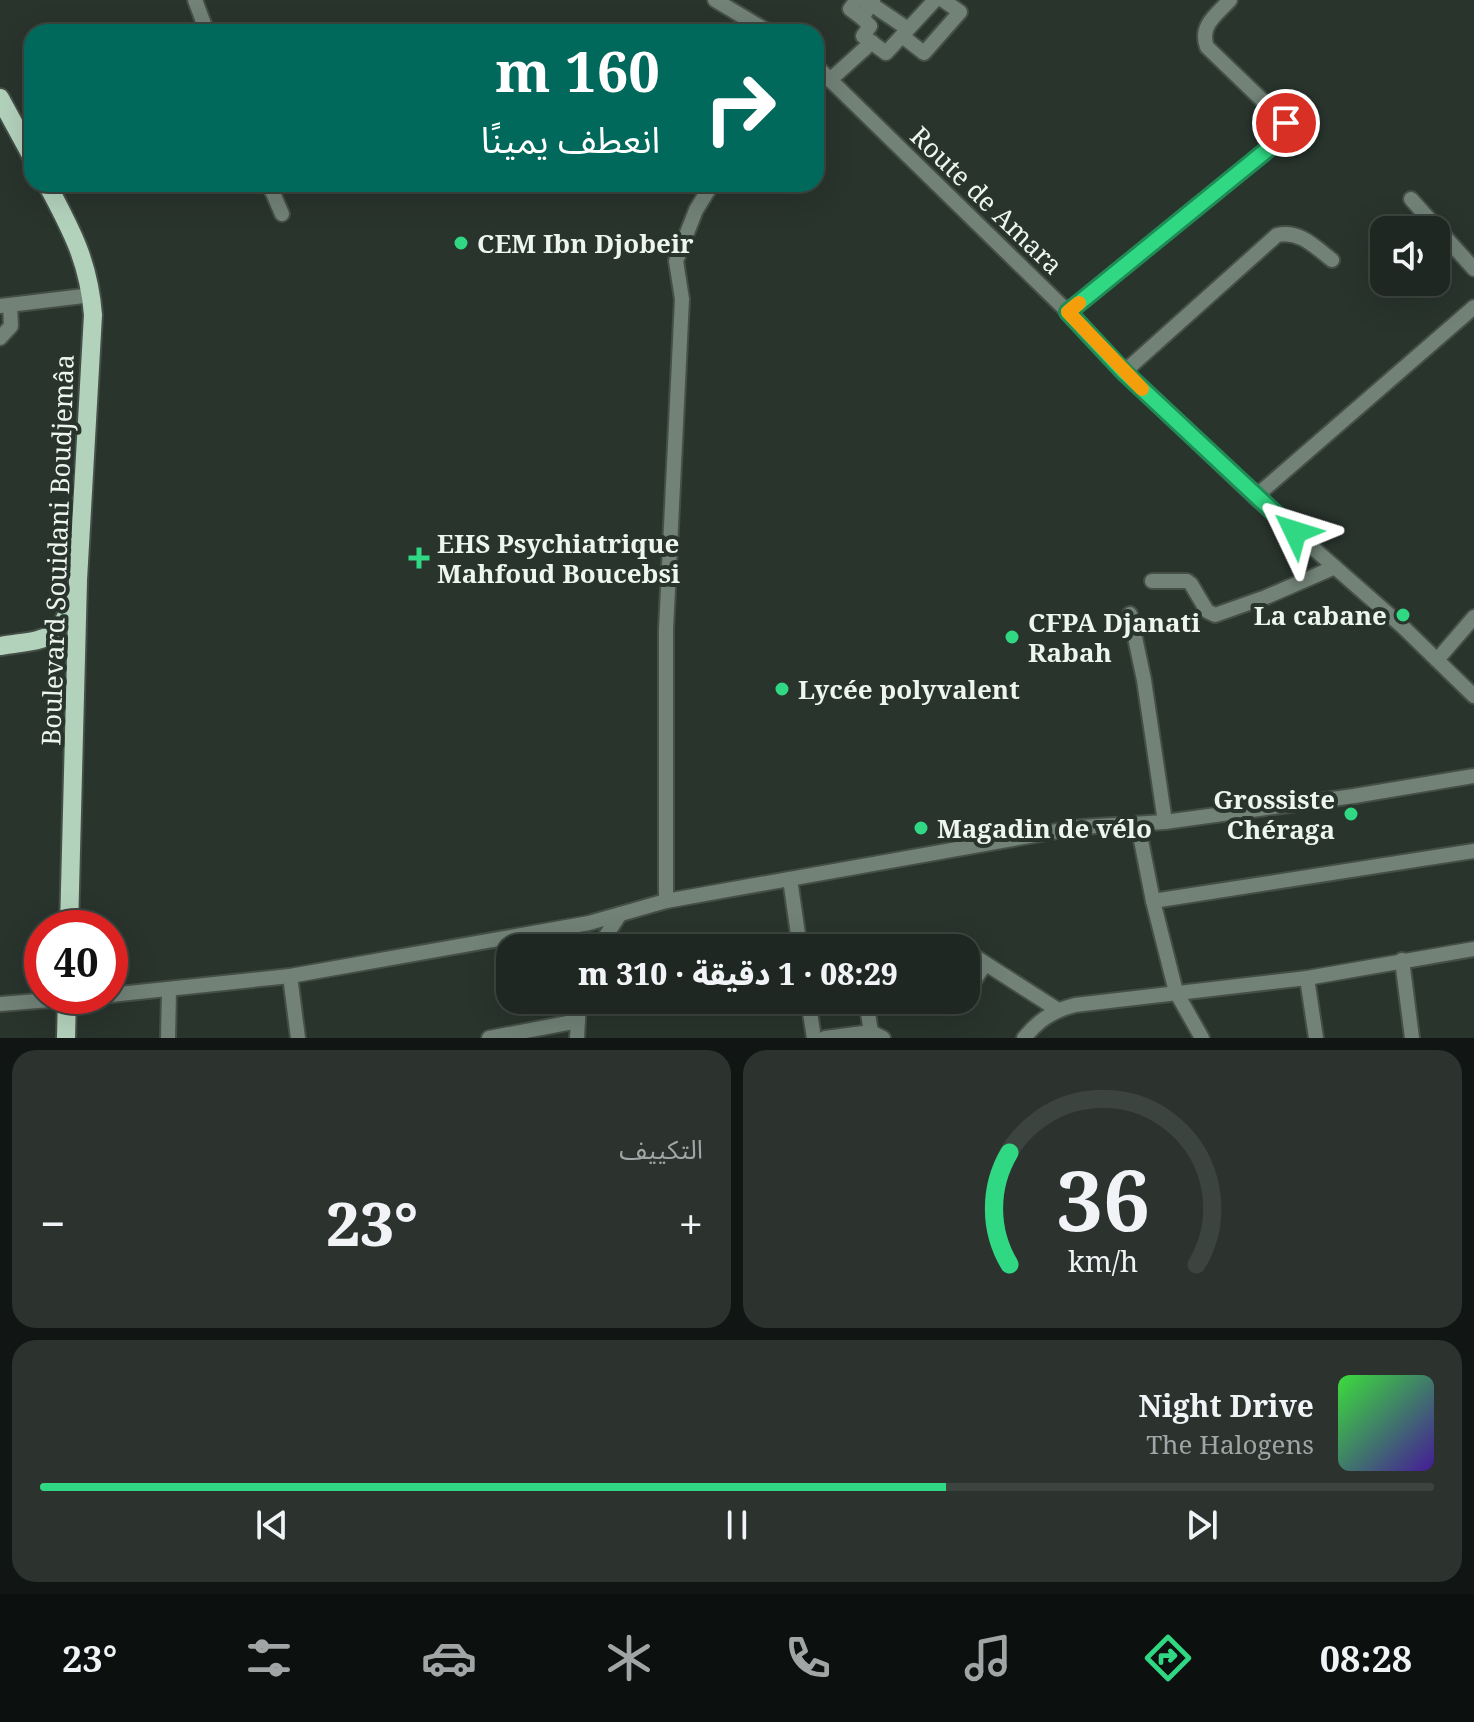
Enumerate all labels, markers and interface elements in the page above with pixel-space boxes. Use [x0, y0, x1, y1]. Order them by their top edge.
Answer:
text: 160 m [495, 32, 660, 108]
icon: right [688, 56, 792, 160]
pin [1252, 89, 1320, 157]
icon: arrive [1264, 101, 1308, 145]
text: انعطف يمينًا [481, 115, 660, 164]
street label: Route de Amara [903, 118, 1071, 282]
map controls [1370, 216, 1450, 296]
button: sound [1370, 216, 1450, 296]
place label: CEM Ibn Djobeir [477, 225, 694, 261]
marker: CEM Ibn Djobeir [452, 234, 470, 252]
street label: Boulevard Souidani Boudjemâa [32, 354, 82, 746]
position arrow [1253, 490, 1337, 574]
place label: EHS Psychiatrique Mahfoud Boucebsi [437, 525, 680, 591]
marker: EHS Psychiatrique Mahfoud Boucebsi [408, 547, 430, 569]
place label: La cabane [1254, 597, 1387, 633]
place label: CFPA Djanati Rabah [1028, 604, 1200, 670]
marker: La cabane [1394, 606, 1412, 624]
marker: CFPA Djanati Rabah [1003, 628, 1021, 646]
place label: Lycée polyvalent [798, 671, 1020, 707]
marker: Lycée polyvalent [773, 680, 791, 698]
place label: Grossiste Chéraga [1213, 781, 1335, 847]
marker: Grossiste Chéraga [1342, 805, 1360, 823]
place label: Magadin de vélo [937, 810, 1152, 846]
marker: Magadin de vélo [912, 819, 930, 837]
speed limit sign: 40 [24, 910, 128, 1014]
text: 08:29 · 1 دقيقة · 310 m [578, 953, 898, 994]
text: التكييف [619, 1131, 703, 1167]
text: 36 [1055, 1142, 1150, 1255]
text: 23° [326, 1182, 418, 1264]
text: − [40, 1193, 65, 1253]
text: + [678, 1193, 703, 1253]
text: km/h [1067, 1241, 1138, 1280]
text: Night Drive [1138, 1385, 1314, 1426]
text: The Halogens [1146, 1426, 1314, 1462]
icon: previous [250, 1503, 294, 1547]
icon: pause [715, 1503, 759, 1547]
icon: next [1180, 1503, 1224, 1547]
icon: filters [241, 1630, 297, 1686]
icon: car [421, 1630, 477, 1686]
icon: climate [601, 1630, 657, 1686]
icon: phone [780, 1630, 836, 1686]
icon: music [960, 1630, 1016, 1686]
icon: directions [1140, 1630, 1196, 1686]
text: 23° [62, 1634, 117, 1683]
text: 08:28 [1320, 1634, 1412, 1683]

